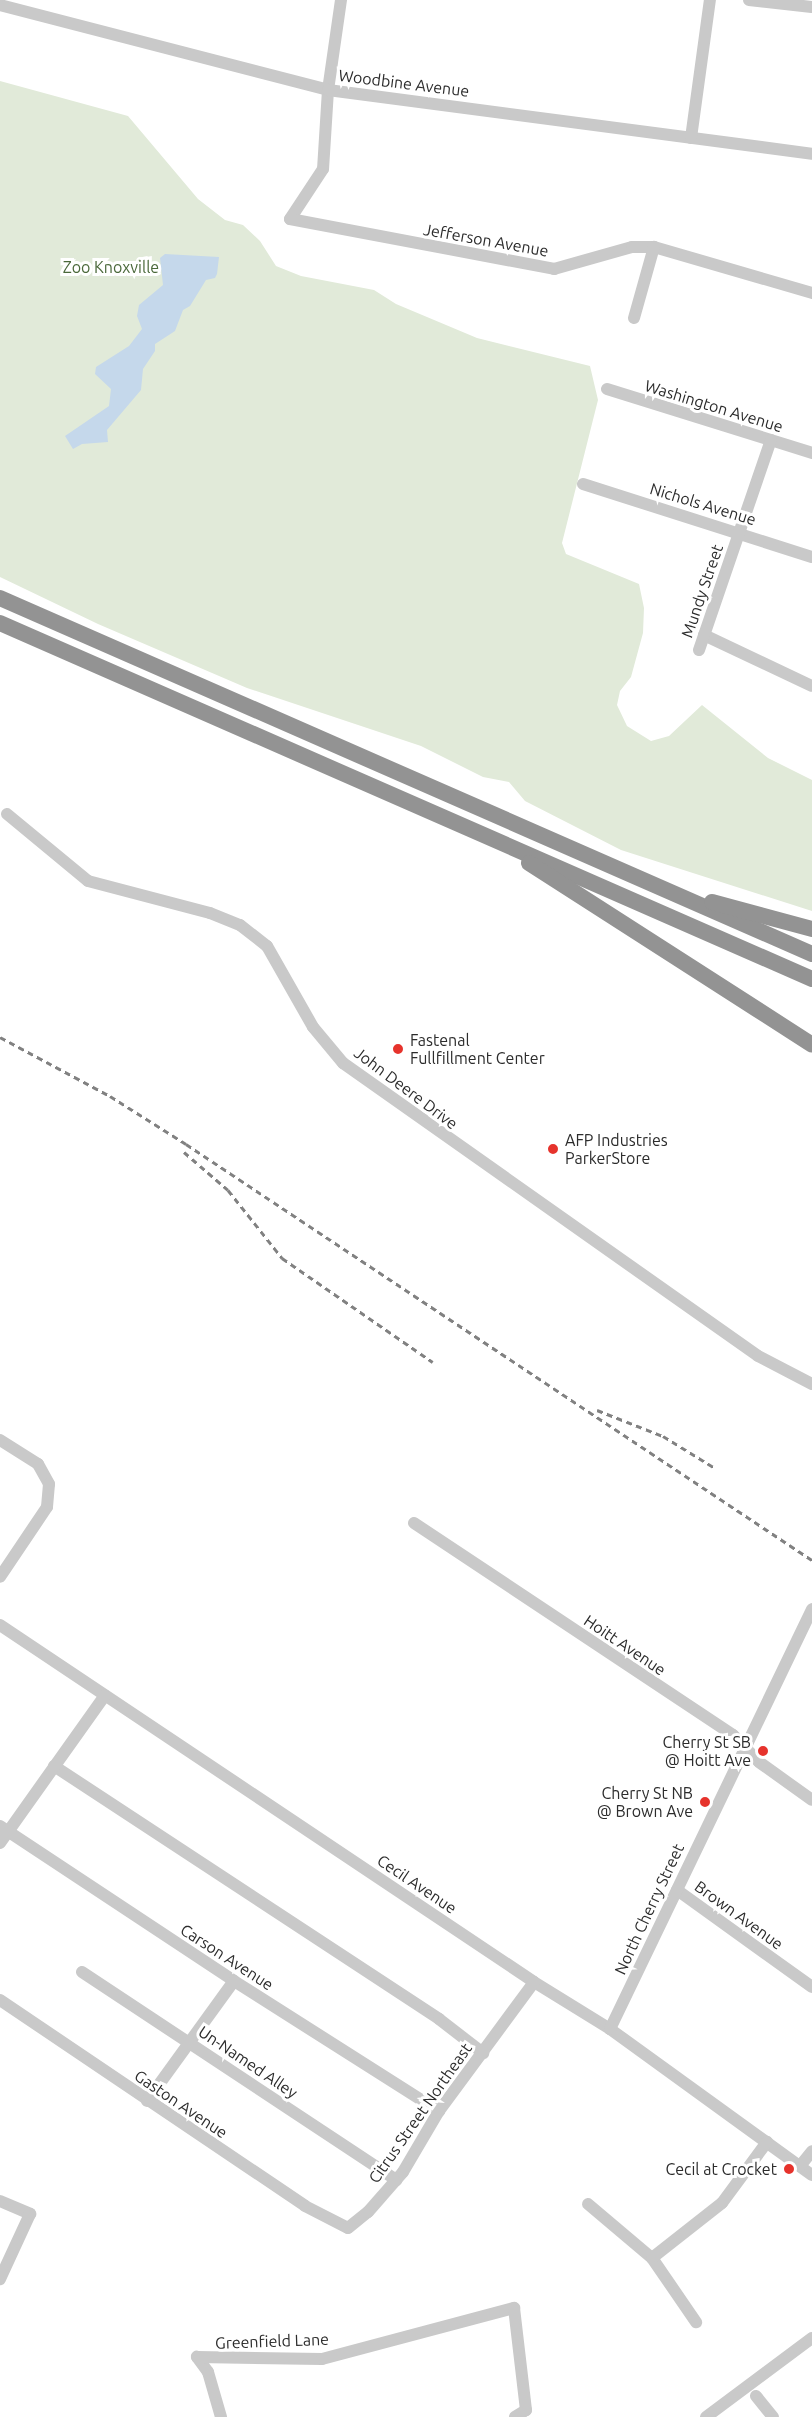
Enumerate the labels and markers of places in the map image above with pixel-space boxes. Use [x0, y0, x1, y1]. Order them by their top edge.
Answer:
place label: Fastenal Fullfillment Center [410, 1030, 545, 1068]
marker: Fastenal Fullfillment Center [391, 1042, 405, 1056]
place label: AFP Industries ParkerStore [565, 1130, 668, 1168]
marker: AFP Industries ParkerStore [546, 1142, 560, 1156]
place label: Cherry St SB @ Hoitt Ave [662, 1732, 751, 1770]
marker: Cherry St SB @ Hoitt Ave [756, 1744, 770, 1758]
place label: Cherry St NB @ Brown Ave [597, 1783, 693, 1821]
marker: Cherry St NB @ Brown Ave [698, 1795, 712, 1809]
place label: Cecil at Crocket [665, 2159, 777, 2179]
marker: Cecil at Crocket [782, 2162, 796, 2176]

